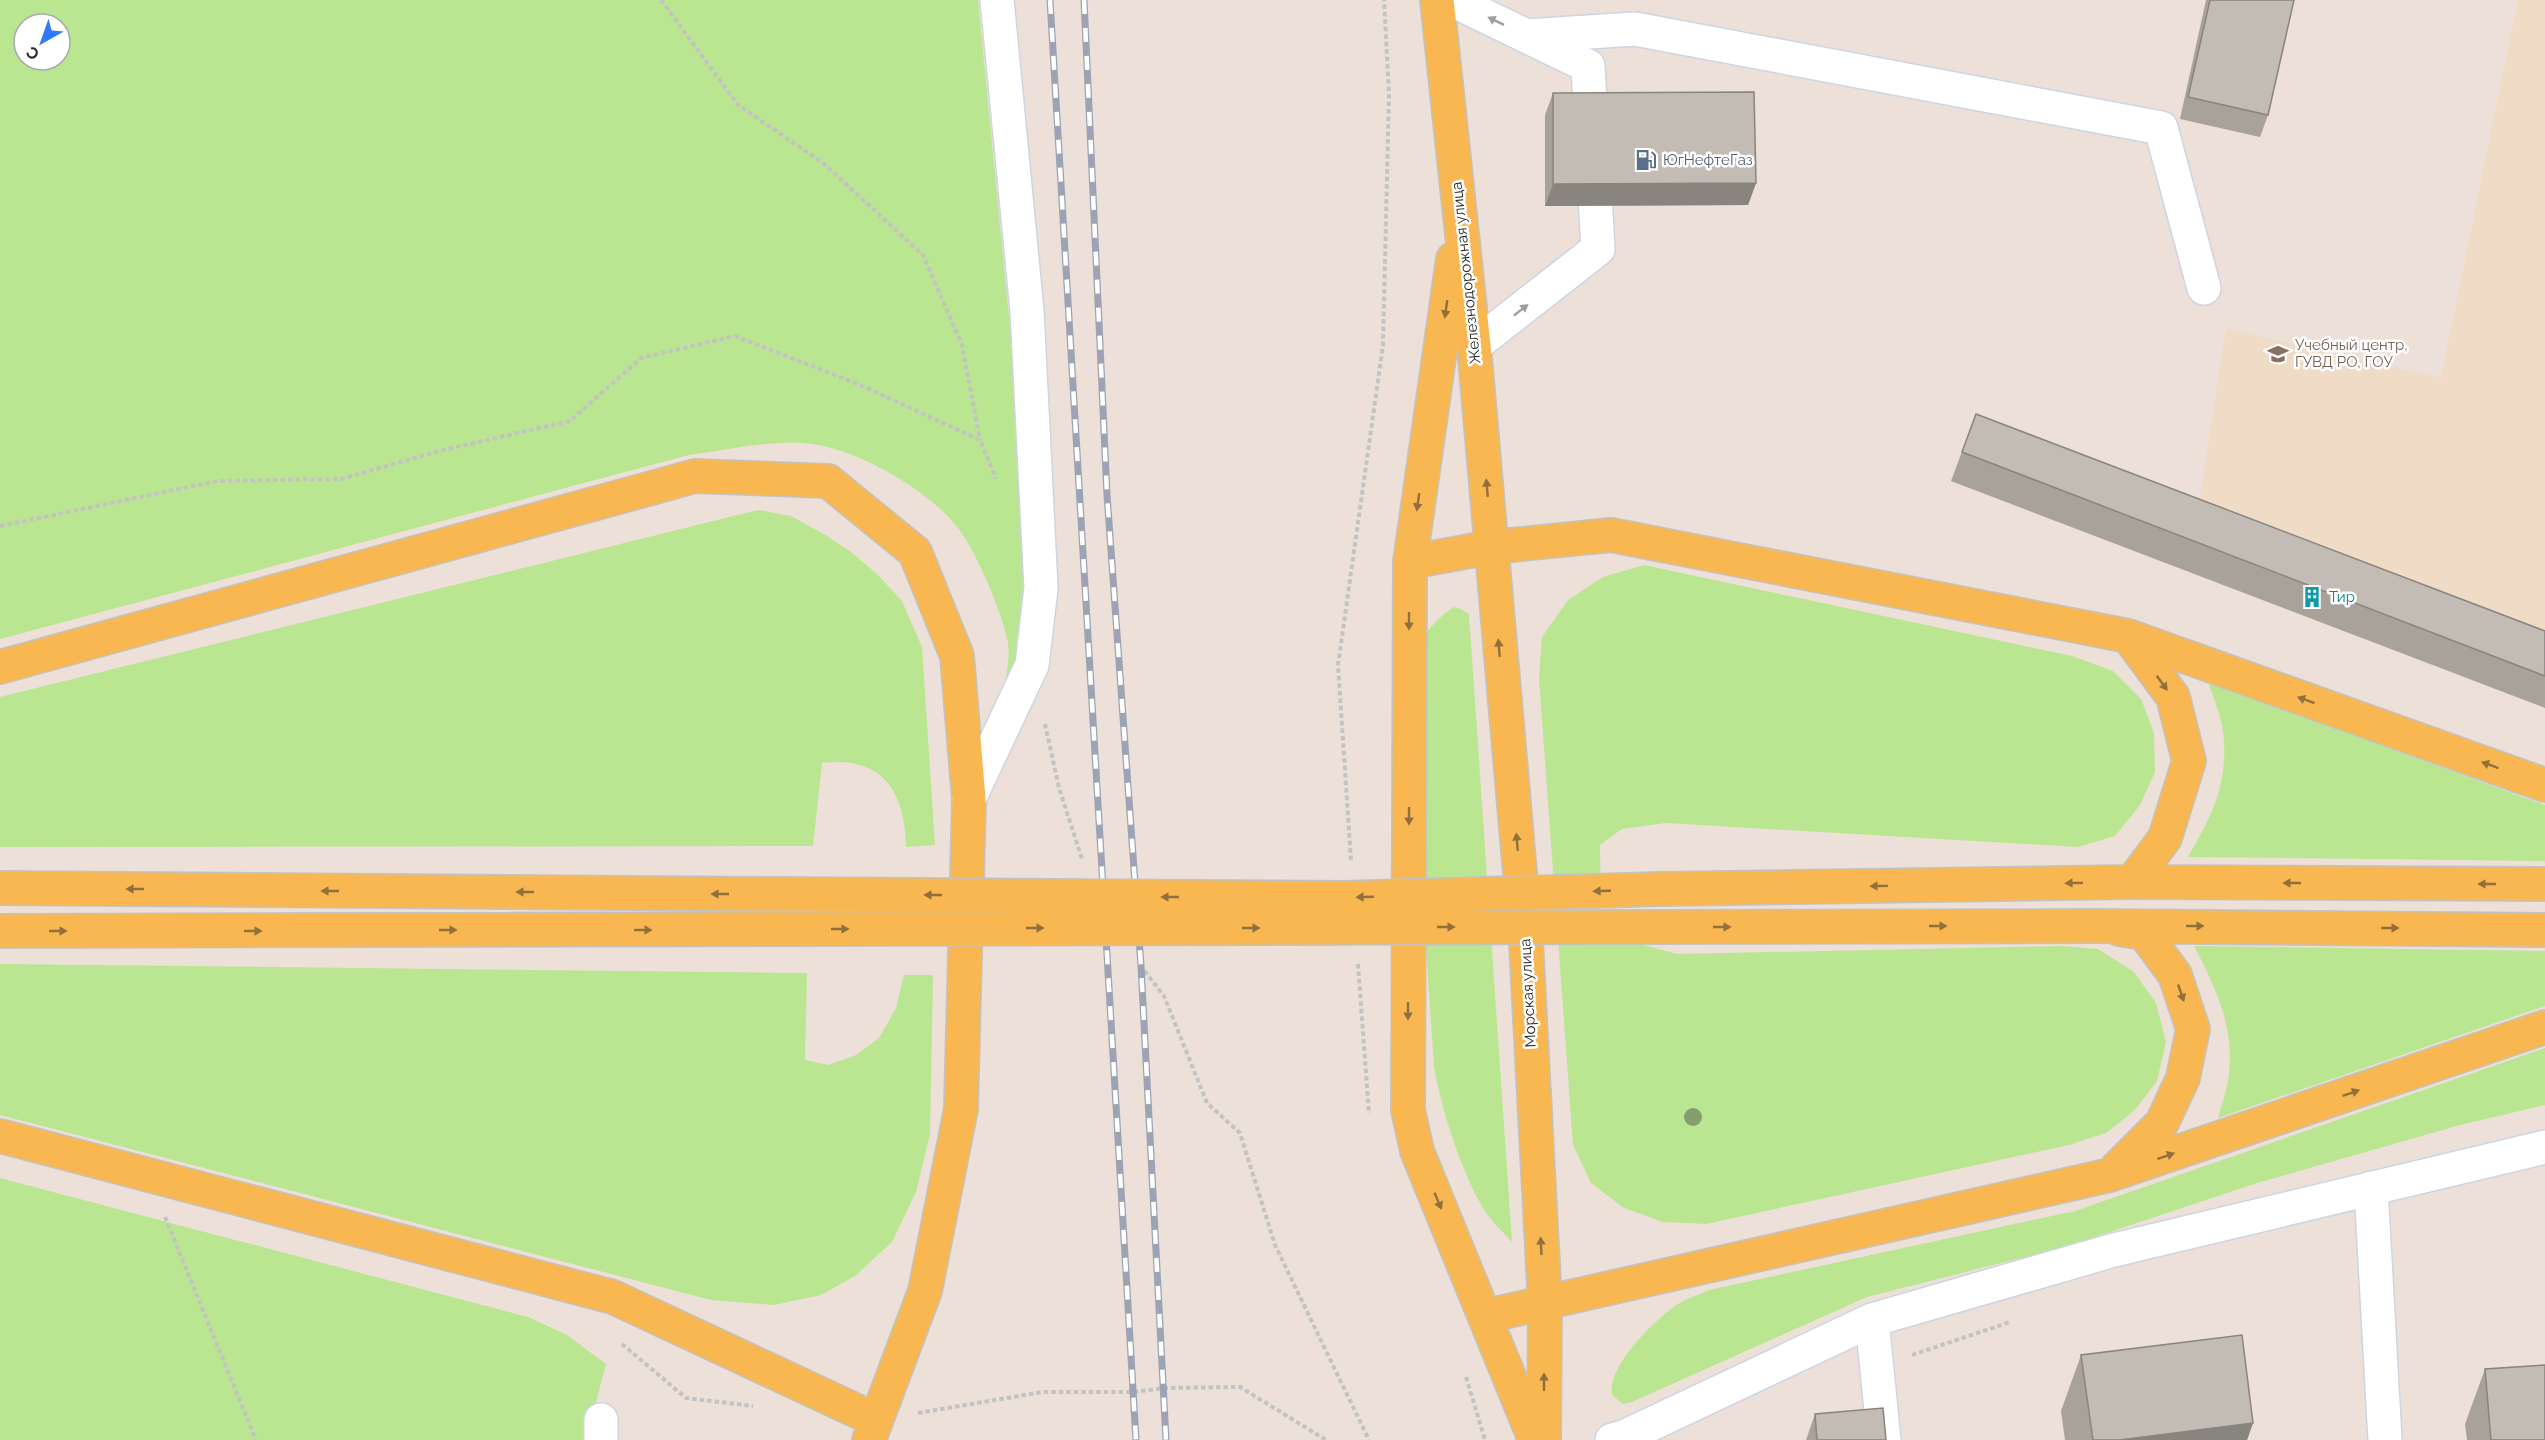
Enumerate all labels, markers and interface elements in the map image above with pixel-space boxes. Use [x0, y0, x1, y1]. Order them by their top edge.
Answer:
north arrow [12, 12, 72, 72]
one-way arrow [1487, 16, 1504, 26]
text: С [22, 42, 43, 64]
fuel station icon: ЮгНефтеГаз [1634, 148, 1658, 172]
place label: ЮгНефтеГаз [1663, 151, 1753, 169]
street label: Железнодорожная улица [1447, 181, 1485, 365]
one-way arrow [1441, 300, 1450, 319]
one-way arrow [1513, 304, 1528, 316]
place label: Учебный центр, ГУВД РО, ГОУ [2295, 336, 2408, 371]
school or university icon: Учебный центр, ГУВД РО, ГОУ [2266, 342, 2290, 366]
one-way arrow [1482, 479, 1492, 498]
one-way arrow [1414, 493, 1423, 512]
building icon: Тир [2300, 585, 2324, 609]
place label: Тир [2329, 588, 2355, 606]
one-way arrow [1404, 611, 1414, 630]
one-way arrow [1494, 638, 1504, 657]
one-way arrow [2156, 675, 2169, 691]
one-way arrow [2297, 694, 2315, 704]
one-way arrow [2481, 760, 2499, 770]
one-way arrow [1404, 806, 1414, 825]
one-way arrow [1512, 832, 1522, 851]
one-way arrow [2064, 878, 2083, 888]
one-way arrow [2282, 878, 2301, 888]
one-way arrow [2477, 879, 2496, 889]
one-way arrow [1869, 881, 1888, 891]
one-way arrow [125, 884, 144, 894]
one-way arrow [320, 886, 339, 896]
one-way arrow [1592, 886, 1611, 895]
one-way arrow [515, 887, 534, 897]
one-way arrow [710, 889, 729, 899]
one-way arrow [923, 890, 942, 900]
one-way arrow [1160, 892, 1179, 902]
one-way arrow [1355, 892, 1374, 902]
one-way arrow [1928, 921, 1947, 931]
one-way arrow [1436, 922, 1455, 932]
one-way arrow [1712, 922, 1731, 932]
one-way arrow [2185, 922, 2204, 931]
one-way arrow [1025, 923, 1044, 933]
one-way arrow [1241, 923, 1260, 933]
one-way arrow [2380, 923, 2399, 933]
one-way arrow [830, 924, 849, 934]
one-way arrow [439, 925, 458, 935]
one-way arrow [634, 925, 653, 935]
one-way arrow [49, 926, 68, 936]
one-way arrow [244, 926, 263, 936]
street label: Морская улица [1516, 938, 1540, 1048]
one-way arrow [2177, 984, 2186, 1002]
one-way arrow [1403, 1001, 1413, 1020]
one-way arrow [2342, 1088, 2360, 1098]
one-way arrow [2157, 1151, 2175, 1160]
one-way arrow [1433, 1192, 1443, 1210]
one-way arrow [1537, 1237, 1546, 1256]
one-way arrow [1539, 1372, 1549, 1391]

